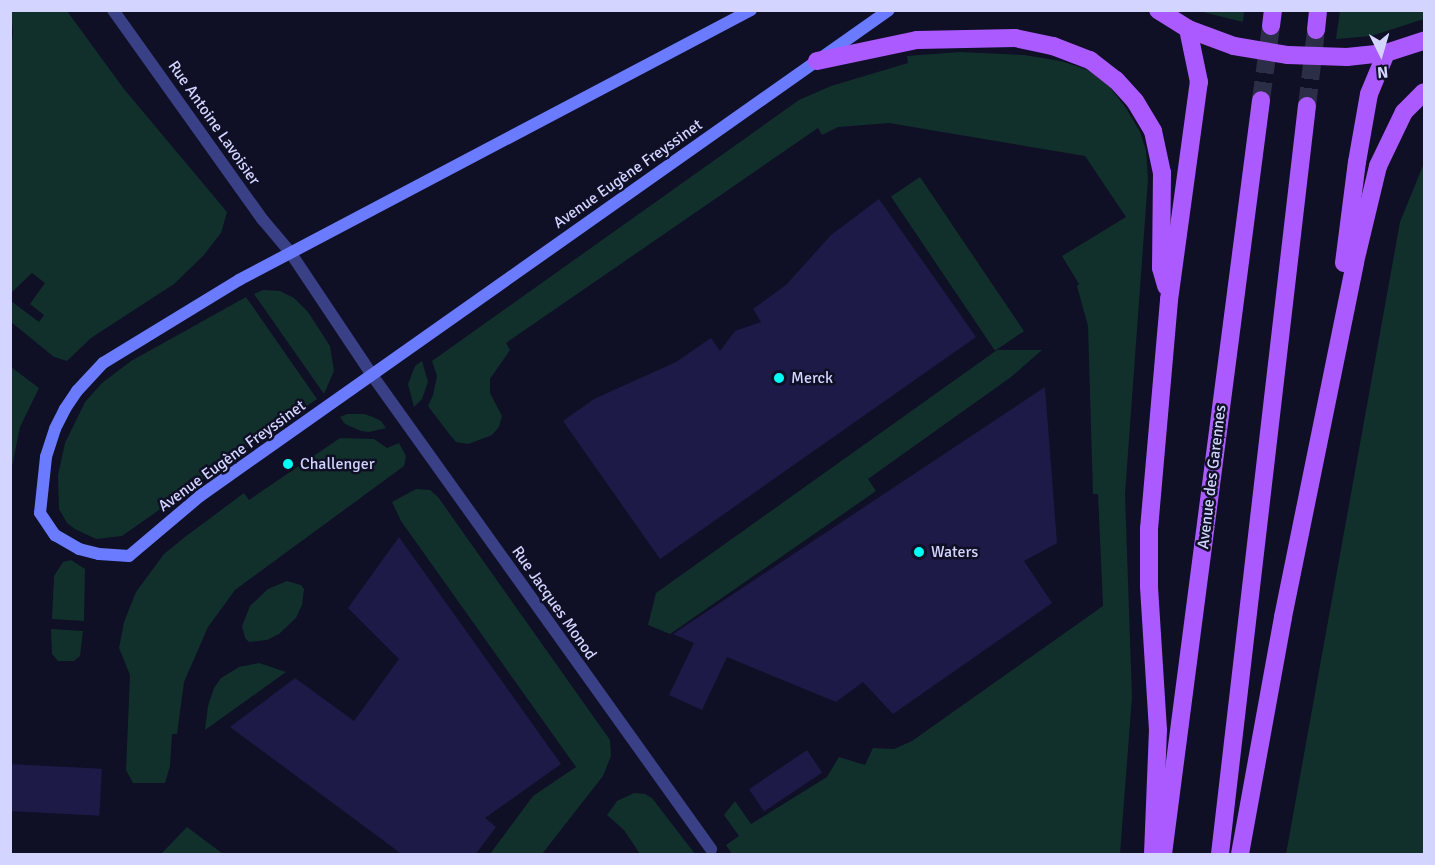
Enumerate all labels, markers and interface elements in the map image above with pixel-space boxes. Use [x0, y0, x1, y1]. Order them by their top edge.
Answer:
north arrow [1351, 24, 1411, 84]
street label: Rue Antoine Lavoisier [164, 57, 264, 189]
text: N [1376, 61, 1389, 82]
street label: Avenue Eugène Freyssinet [550, 115, 706, 233]
place label: Merck [791, 368, 833, 388]
marker: Merck [772, 371, 786, 385]
street label: Avenue Eugène Freyssinet [155, 396, 309, 516]
street label: Avenue des Garennes [1194, 404, 1230, 550]
place label: Challenger [300, 454, 375, 474]
marker: Challenger [281, 457, 295, 471]
street label: Rue Jacques Monod [508, 542, 600, 664]
place label: Waters [931, 542, 978, 562]
marker: Waters [912, 545, 926, 559]

